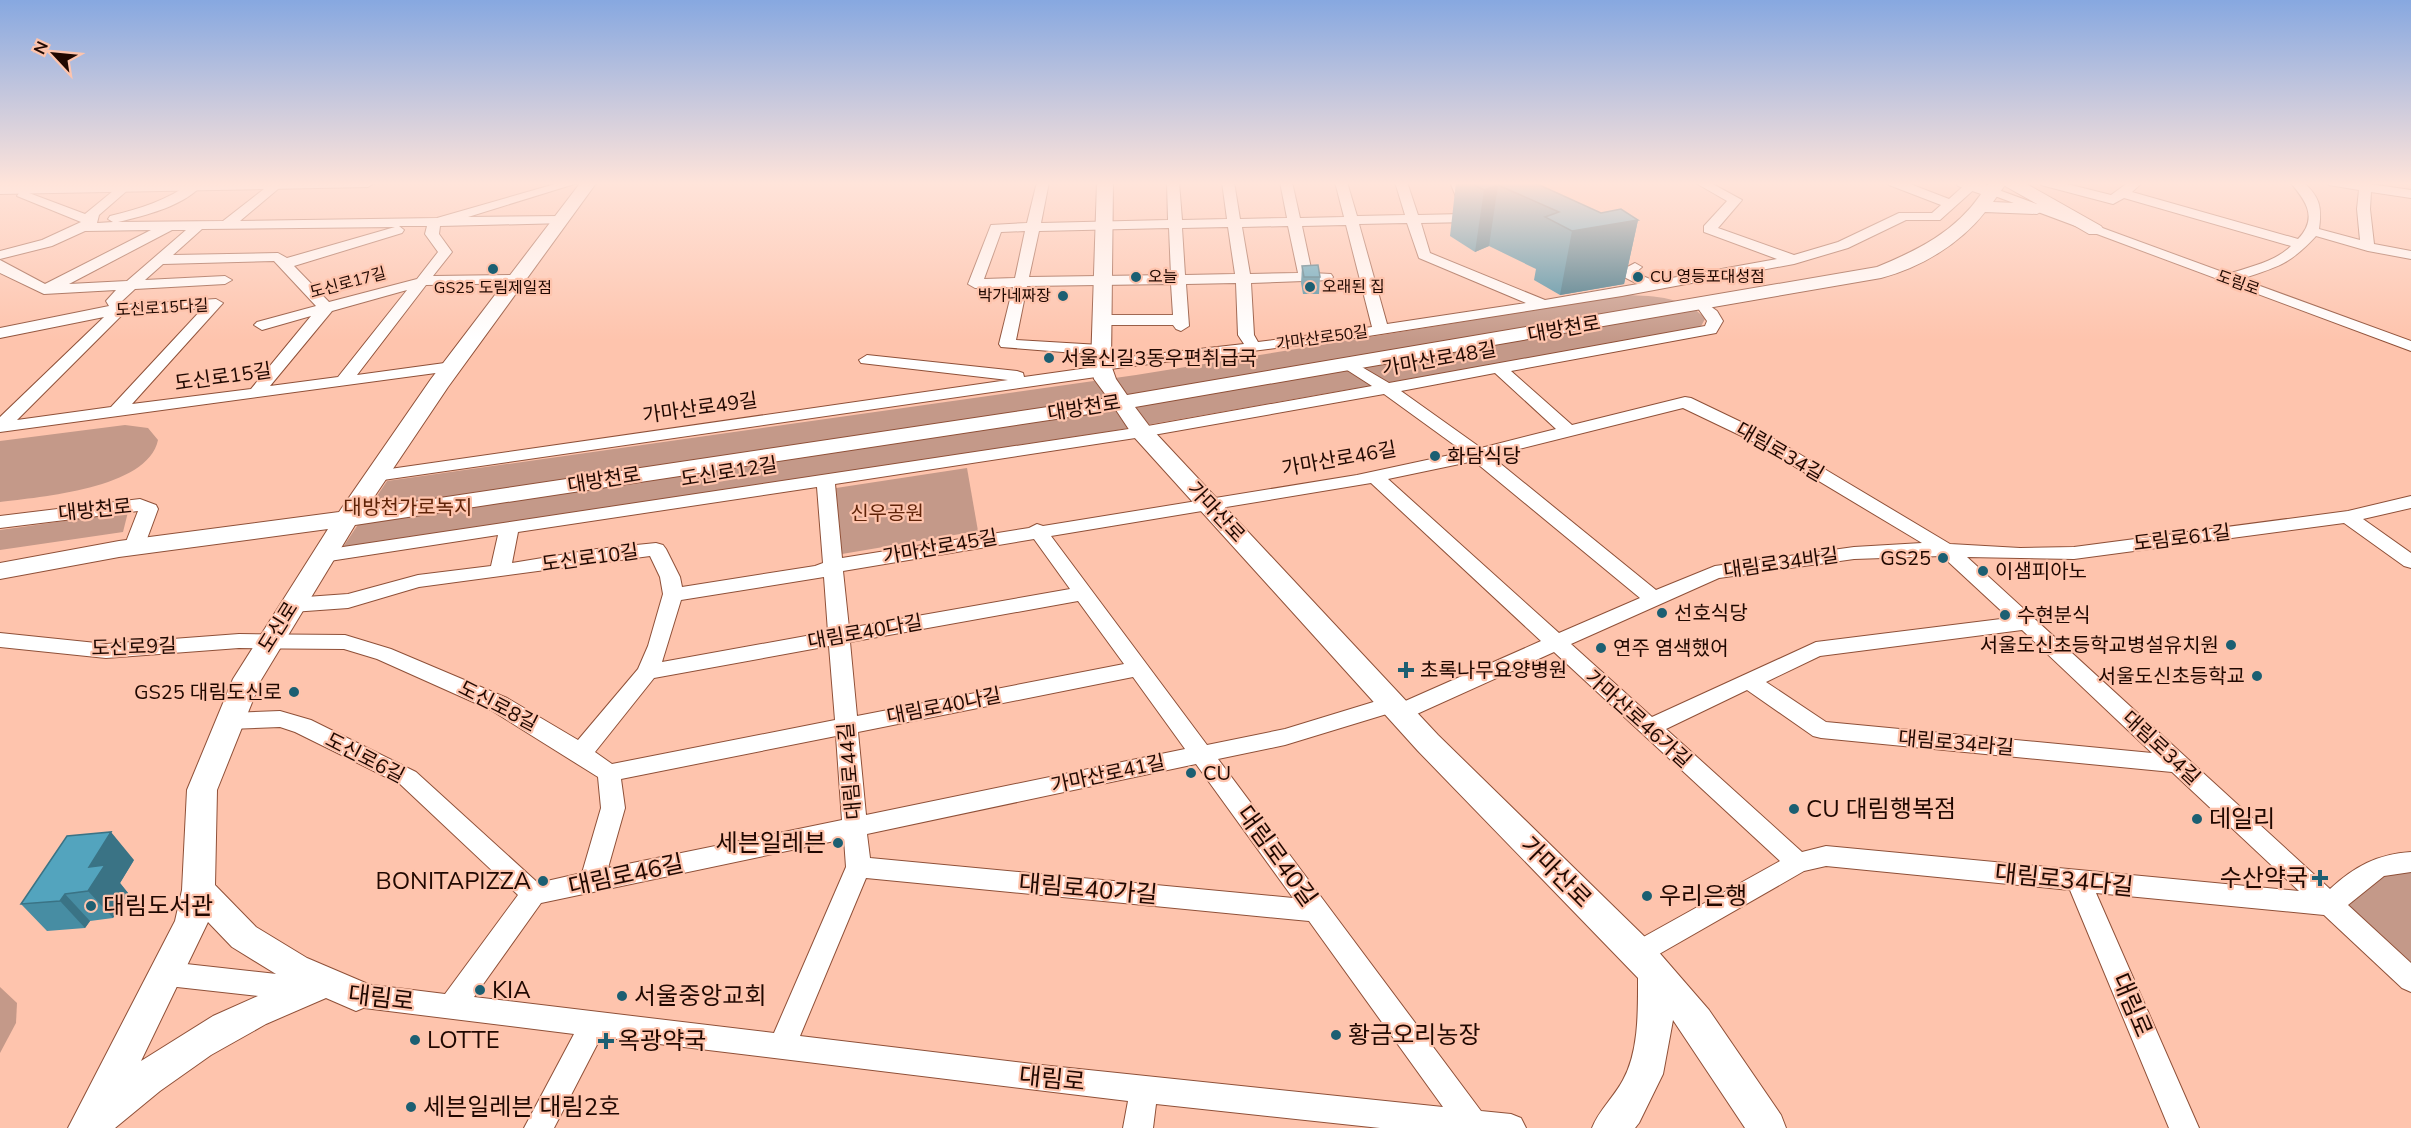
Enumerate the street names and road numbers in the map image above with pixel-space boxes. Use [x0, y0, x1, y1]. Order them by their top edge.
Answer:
street label: 도신로17길 [307, 262, 389, 304]
street label: 도림로 [2213, 265, 2263, 301]
street label: 도신로15다길 [115, 295, 209, 321]
street label: 대방천로 [1525, 309, 1603, 349]
street label: 가마산로50길 [1275, 321, 1369, 355]
street label: 가마산로48길 [1380, 336, 1498, 382]
street label: 도신로15길 [173, 357, 273, 397]
street label: 가마산로49길 [641, 387, 759, 429]
street label: 대방천로 [1046, 389, 1122, 427]
street label: 대림로34길 [1731, 416, 1829, 488]
street label: 가마산로46길 [1280, 436, 1398, 482]
street label: 도신로12길 [679, 451, 779, 493]
street label: 대방천로 [566, 461, 642, 499]
street label: 가마산로 [1181, 476, 1251, 548]
street label: 대방천로 [57, 493, 133, 527]
street label: 도림로61길 [2132, 519, 2232, 557]
street label: 가마산로45길 [881, 524, 999, 570]
street label: 도신로10길 [540, 538, 640, 578]
street label: 대림로34바길 [1722, 542, 1840, 584]
street label: 도신로 [252, 596, 304, 658]
street label: 대림로40다길 [806, 609, 924, 655]
street label: 도신로9길 [91, 632, 177, 662]
street label: 가마산로46가길 [1579, 664, 1697, 774]
street label: 도신로8길 [454, 675, 542, 737]
street label: 대림로40나길 [884, 682, 1004, 730]
street label: 대림로34길 [2116, 705, 2206, 791]
street label: 대림로44길 [832, 721, 868, 821]
street label: 대림로34라길 [1897, 724, 2015, 762]
street label: 도신로6길 [321, 727, 409, 789]
street label: 가마산로41길 [1048, 749, 1168, 799]
street label: 대림로40길 [1230, 799, 1324, 913]
street label: 가마산로 [1513, 829, 1599, 915]
street label: 대림로46길 [565, 847, 687, 903]
street label: 대림로34다길 [1993, 857, 2135, 903]
street label: 대림로40가길 [1017, 867, 1159, 911]
street label: 대림로 [2104, 968, 2160, 1042]
street label: 대림로 [346, 978, 416, 1018]
street label: 대림로 [1017, 1060, 1087, 1098]

